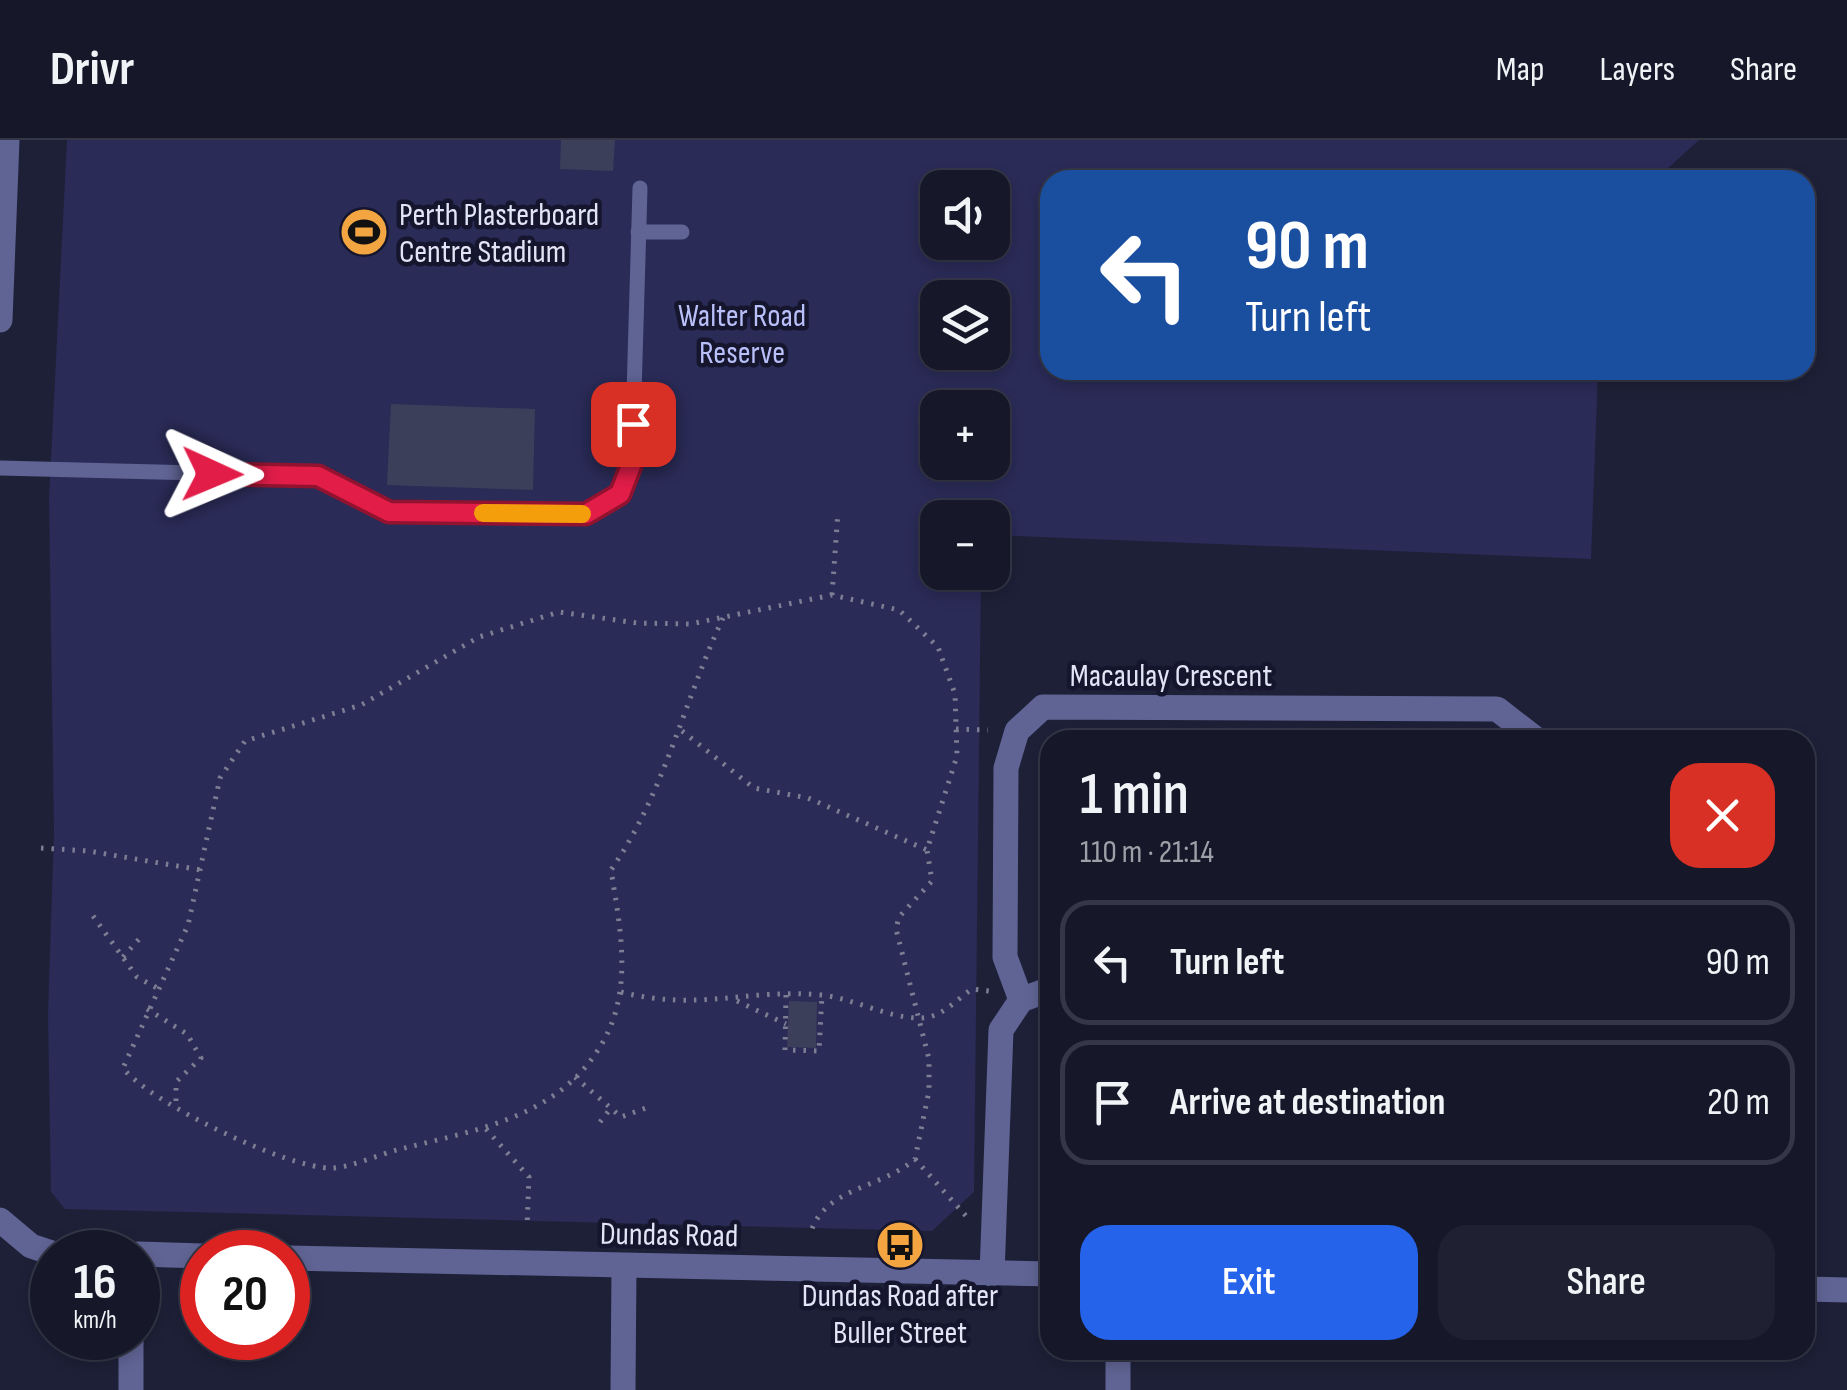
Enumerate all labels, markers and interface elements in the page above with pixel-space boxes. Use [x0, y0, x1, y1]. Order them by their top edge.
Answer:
text: Drivr [50, 41, 134, 98]
text: Map [1496, 48, 1544, 91]
text: Layers [1599, 48, 1675, 91]
text: Share [1730, 48, 1797, 91]
map controls [920, 170, 1010, 590]
button: sound [920, 170, 1010, 260]
place label: Perth Plasterboard Centre Stadium [399, 196, 599, 272]
text: 90 m [1245, 205, 1369, 289]
sports icon: Perth Plasterboard Centre Stadium [338, 206, 390, 258]
icon: left [1080, 210, 1210, 340]
button: layers [920, 280, 1010, 370]
text: Turn left [1245, 290, 1371, 345]
park label: Walter Road Reserve [678, 297, 806, 373]
pin [591, 382, 676, 467]
button: + [920, 390, 1010, 480]
icon: arrive [606, 397, 661, 452]
position arrow [160, 422, 264, 526]
button: − [920, 500, 1010, 590]
street label: Macaulay Crescent [1070, 657, 1272, 696]
text: 1 min [1080, 759, 1189, 831]
button: close [1670, 763, 1775, 868]
text: 110 m · 21:14 [1080, 833, 1214, 872]
icon: left [1085, 935, 1140, 990]
text: Turn left [1170, 940, 1284, 985]
text: 90 m [1706, 940, 1770, 985]
icon: arrive [1085, 1075, 1140, 1130]
text: Arrive at destination [1170, 1080, 1445, 1125]
text: 20 m [1707, 1080, 1770, 1125]
street label: Dundas Road [599, 1215, 738, 1256]
bus stop icon: Dundas Road after Buller Street [874, 1219, 926, 1271]
button: Exit [1080, 1225, 1418, 1340]
button: Share [1438, 1225, 1775, 1340]
speed limit sign: 20 [180, 1230, 310, 1360]
text: 16 [73, 1253, 117, 1313]
place label: Dundas Road after Buller Street [802, 1277, 998, 1353]
text: km/h [73, 1305, 117, 1336]

